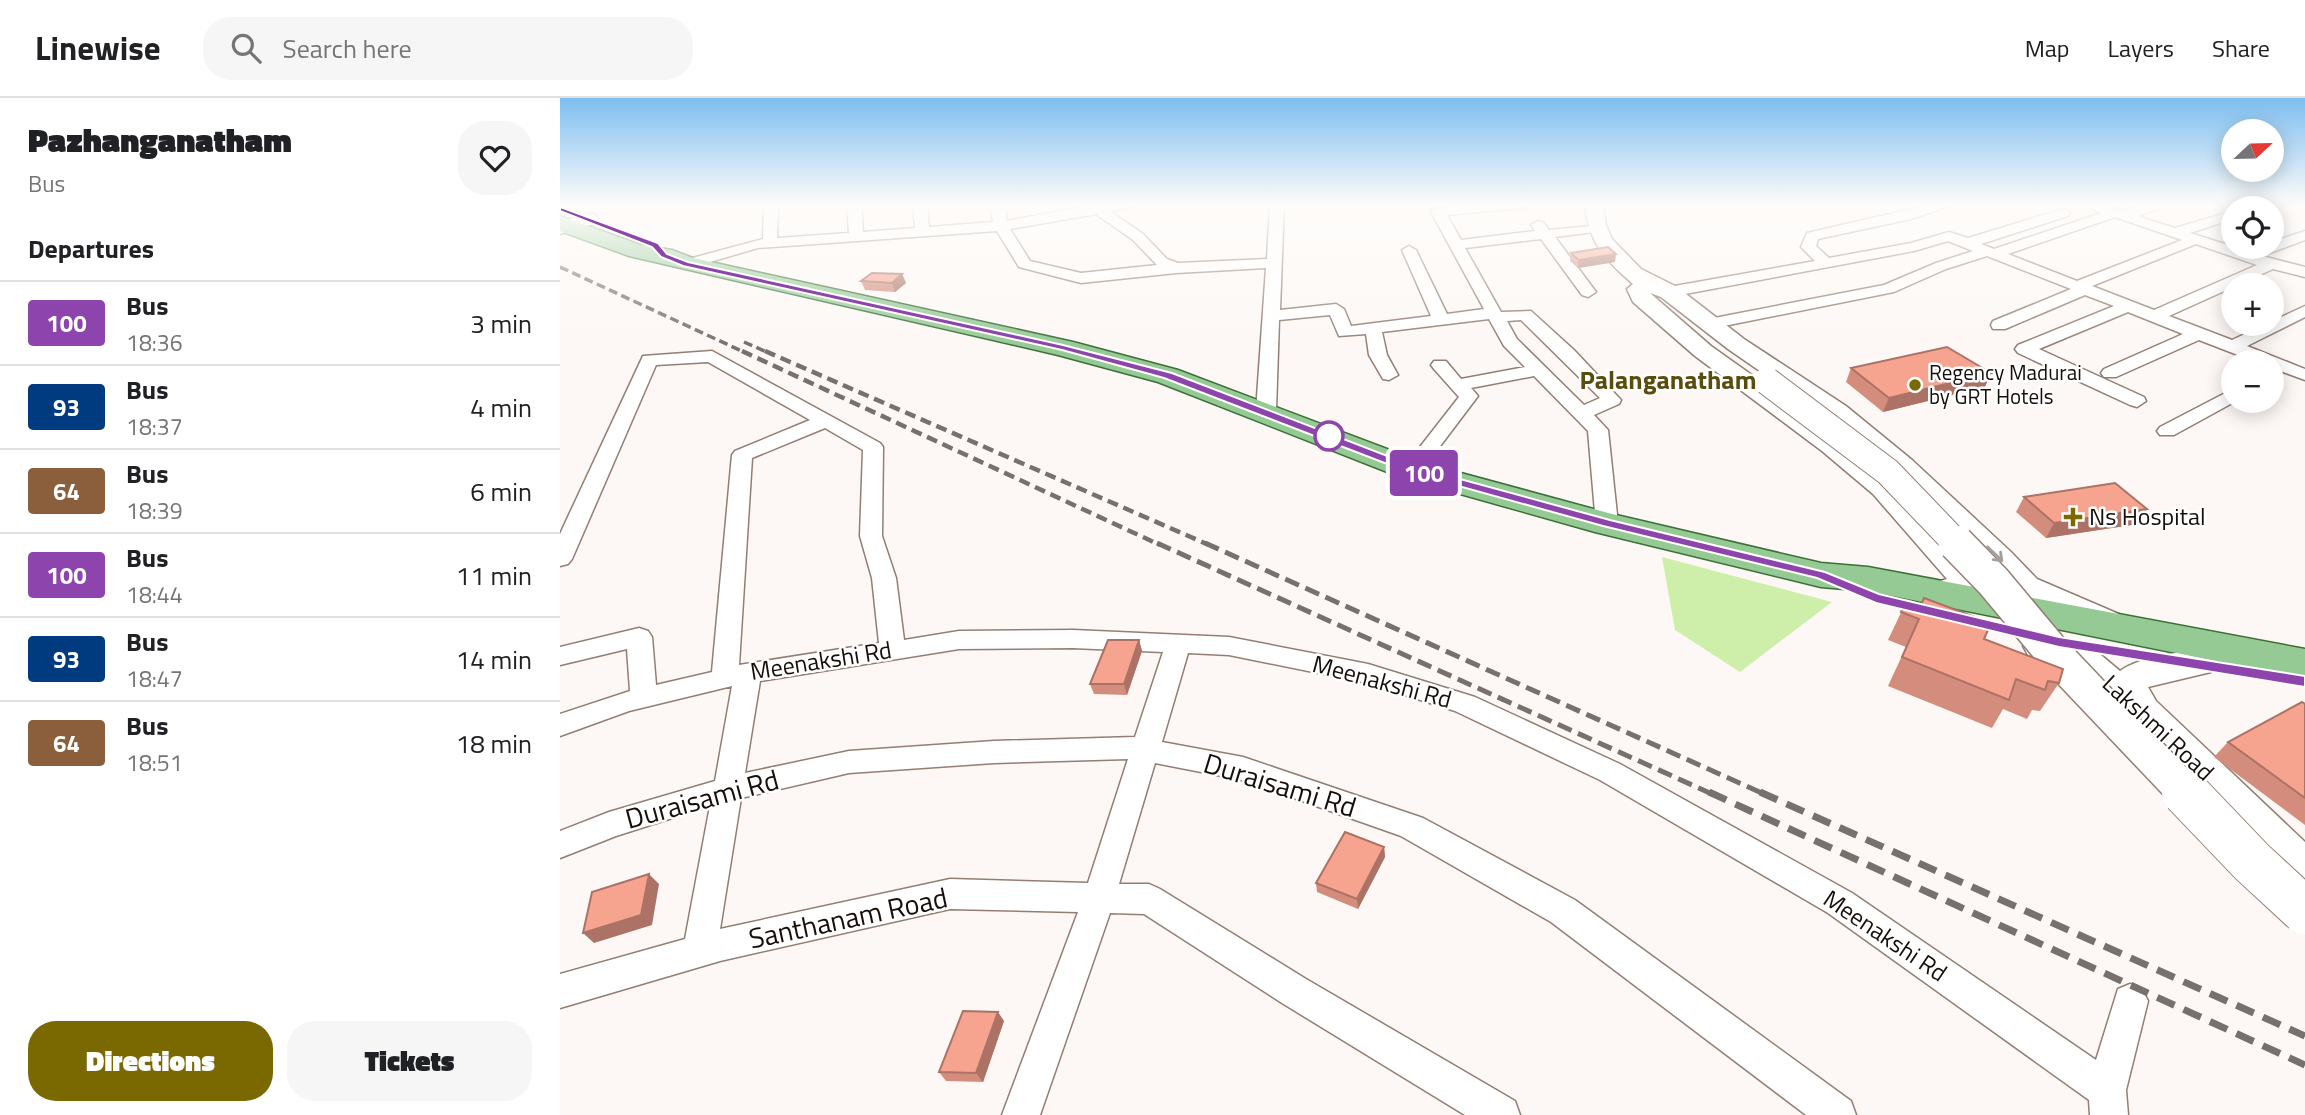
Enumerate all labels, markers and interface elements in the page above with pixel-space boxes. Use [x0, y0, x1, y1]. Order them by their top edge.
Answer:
search box [203, 17, 693, 80]
text: Linewise [35, 23, 161, 73]
icon: search [227, 29, 265, 67]
text: Search here [283, 29, 412, 68]
text: Map [2025, 30, 2070, 66]
text: Layers [2108, 30, 2174, 66]
text: Share [2212, 30, 2270, 66]
text: Pazhanganatham [28, 115, 292, 165]
north arrow [2221, 119, 2284, 182]
map controls [2221, 119, 2284, 413]
button: heart [458, 121, 532, 195]
text: Bus [28, 166, 65, 201]
button: locate [2221, 196, 2284, 259]
text: Departures [28, 229, 154, 268]
button: + [2221, 273, 2284, 336]
text: Bus [126, 286, 168, 325]
text: 3 min [470, 304, 532, 343]
text: 100 [46, 305, 87, 341]
text: 18:36 [126, 325, 183, 360]
button: − [2221, 350, 2284, 413]
place label: Regency Madurai by GRT Hotels [1929, 356, 2082, 412]
district label: Palanganatham [1580, 360, 1756, 399]
text: Bus [126, 370, 168, 409]
marker: Regency Madurai by GRT Hotels [1907, 377, 1923, 393]
text: 4 min [470, 388, 532, 427]
text: 93 [53, 389, 80, 425]
text: 18:37 [126, 409, 183, 444]
unlabelled marker [1314, 421, 1344, 451]
line badge: 100 [1384, 450, 1464, 496]
text: Bus [126, 454, 168, 493]
text: 100 [1404, 455, 1444, 491]
text: 6 min [470, 472, 532, 511]
text: 64 [53, 473, 80, 509]
text: 18:39 [126, 493, 183, 528]
place label: Ns Hospital [2089, 498, 2205, 534]
marker: Ns Hospital [2063, 507, 2083, 527]
text: Bus [126, 538, 168, 577]
one-way arrow [1986, 546, 2003, 563]
text: 11 min [456, 556, 532, 595]
text: 100 [46, 557, 87, 593]
text: 18:44 [126, 577, 183, 612]
text: Bus [126, 622, 168, 661]
street label: Meenakshi Rd [748, 631, 894, 689]
text: 14 min [456, 640, 532, 679]
text: 93 [53, 641, 80, 677]
street label: Meenakshi Rd [1309, 645, 1456, 717]
text: 18:47 [126, 661, 183, 696]
street label: Lakshmi Road [2095, 666, 2223, 789]
text: Bus [126, 706, 168, 745]
text: 18 min [456, 724, 532, 763]
text: 64 [53, 725, 80, 761]
street label: Duraisami Rd [1199, 741, 1362, 828]
text: 18:51 [126, 745, 183, 780]
street label: Duraisami Rd [620, 757, 783, 840]
street label: Santhanam Road [744, 875, 951, 960]
street label: Meenakshi Rd [1816, 880, 1955, 990]
button: Directions [28, 1021, 273, 1101]
button: Tickets [287, 1021, 532, 1101]

